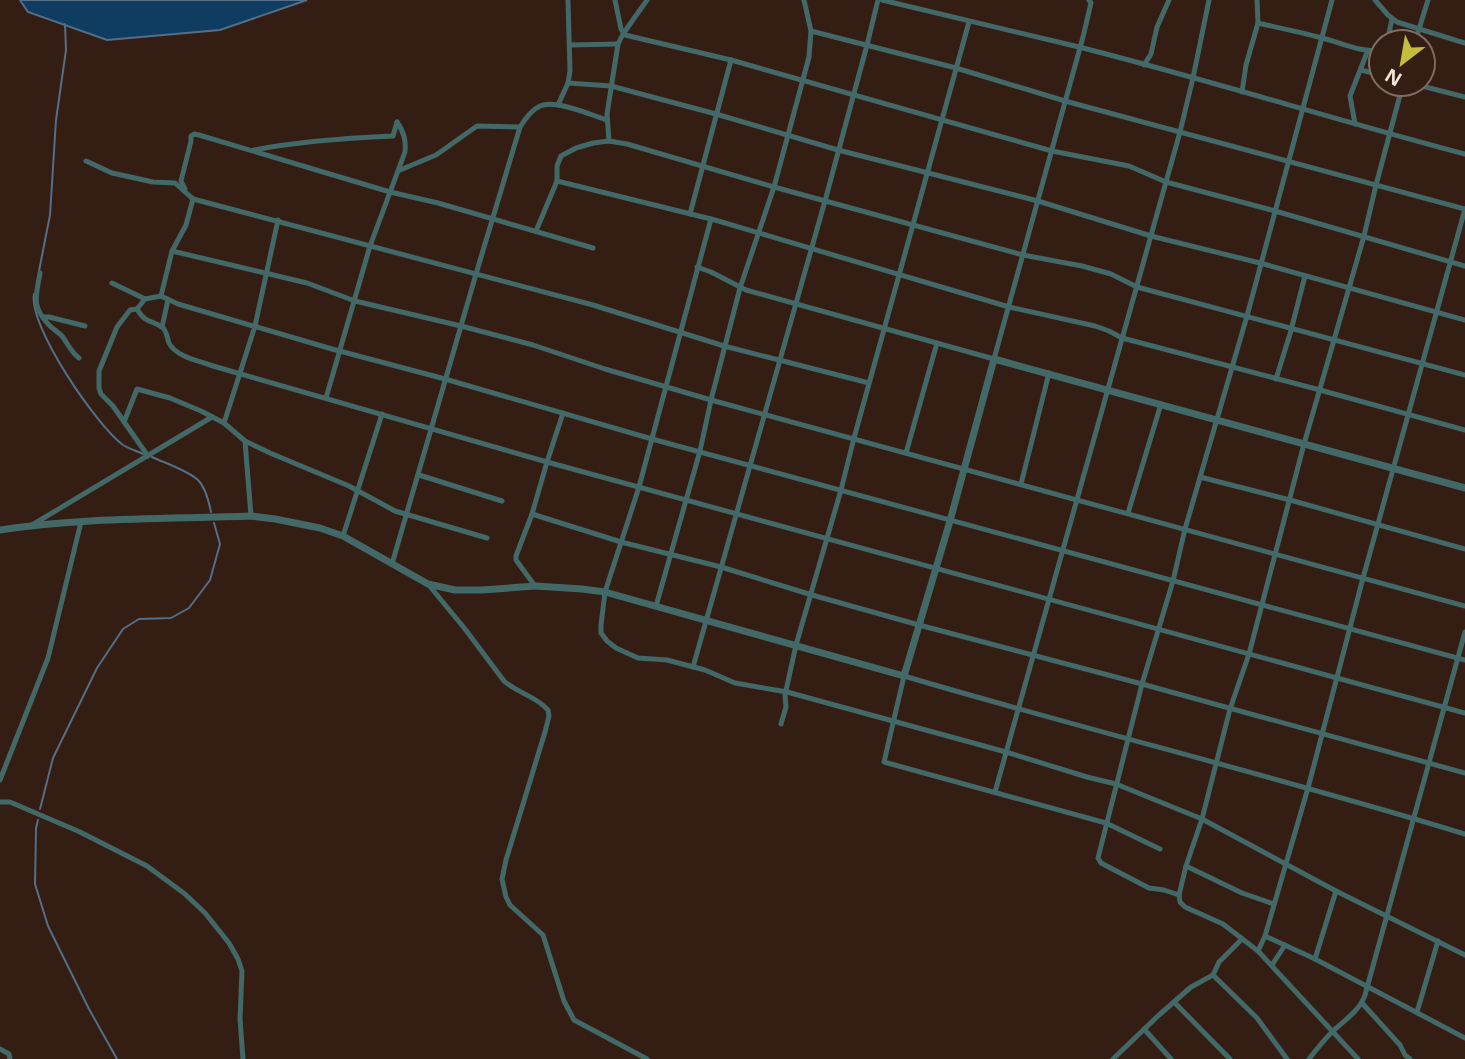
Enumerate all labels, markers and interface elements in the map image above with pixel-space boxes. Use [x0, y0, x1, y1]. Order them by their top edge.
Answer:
north arrow [1367, 28, 1437, 98]
text: N [1380, 62, 1407, 93]

